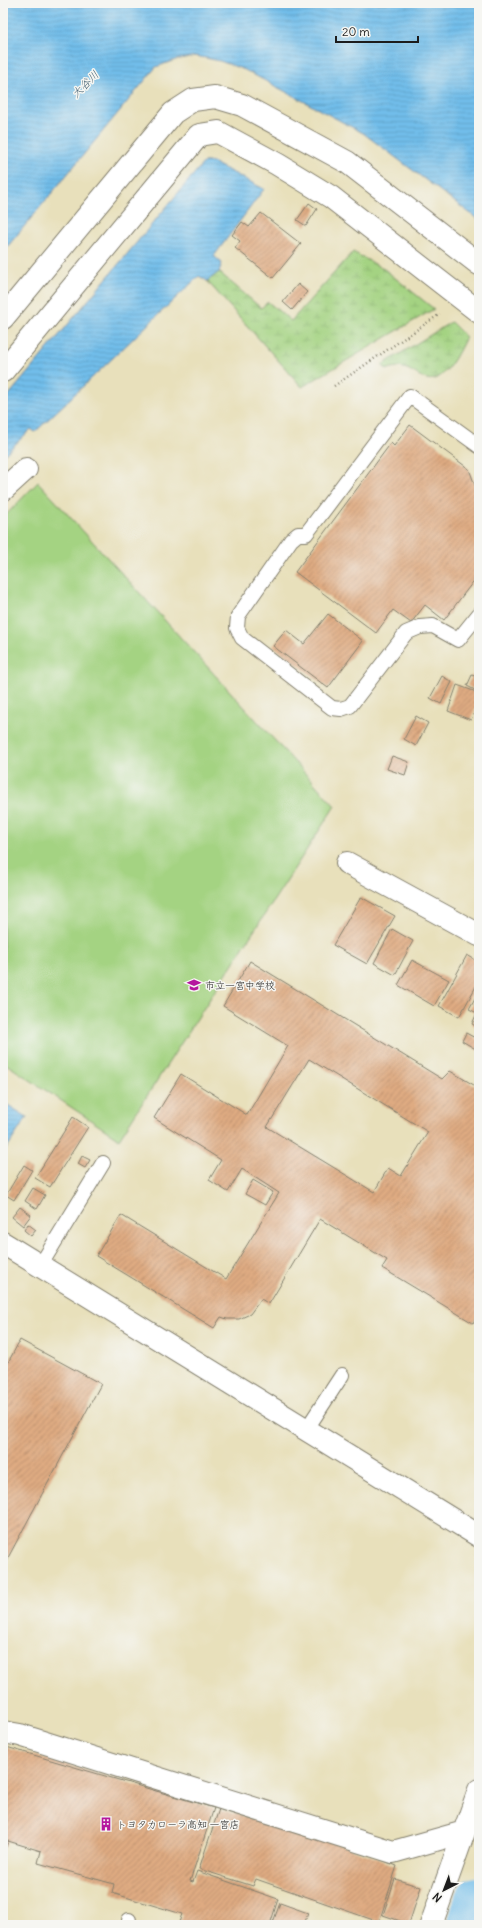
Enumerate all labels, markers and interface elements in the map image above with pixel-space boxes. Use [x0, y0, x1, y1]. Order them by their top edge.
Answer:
scale bar [336, 18, 418, 44]
text: 20 m [342, 24, 370, 39]
water label: 大谷川 [68, 67, 102, 101]
school or university icon: 市立一宮中学校 [186, 977, 202, 993]
place label: 市立一宮中学校 [205, 979, 275, 992]
building icon: トヨタカローラ高知 一宮店 [98, 1816, 114, 1832]
place label: トヨタカローラ高知 一宮店 [117, 1818, 239, 1831]
north arrow [424, 1870, 464, 1910]
text: N [430, 1890, 445, 1905]

